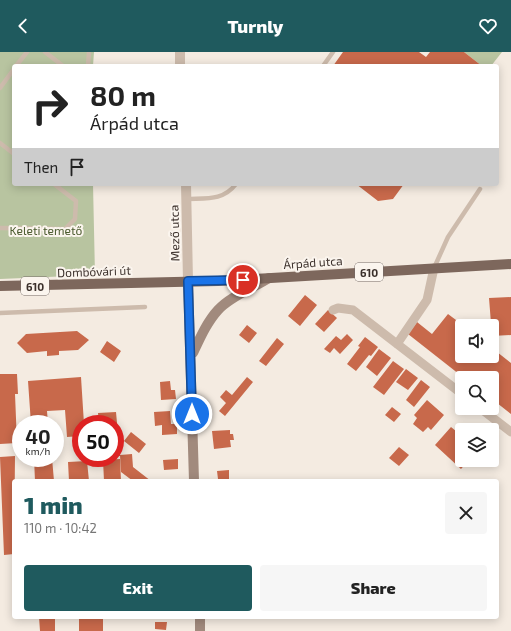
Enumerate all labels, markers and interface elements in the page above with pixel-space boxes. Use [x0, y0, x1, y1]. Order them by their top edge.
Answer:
icon: back [12, 15, 34, 37]
text: Turnly [228, 15, 283, 37]
icon: heart [477, 15, 499, 37]
text: 80 m [90, 78, 156, 112]
icon: right [24, 80, 76, 132]
text: Árpád utca [90, 112, 179, 134]
icon: arrive [66, 156, 88, 178]
text: Then [24, 158, 58, 176]
street label: Mező utca [167, 205, 181, 261]
park label: Keleti temető [10, 223, 83, 237]
street label: Árpád utca [283, 253, 343, 271]
street label: Dombóvári út [57, 263, 131, 279]
pin [226, 263, 260, 297]
road number: 610 [355, 263, 383, 281]
icon: arrive [232, 269, 254, 291]
road number: 610 [21, 277, 49, 295]
map controls [455, 319, 499, 467]
button: sound [455, 319, 499, 363]
button: search [455, 371, 499, 415]
position arrow [171, 393, 213, 435]
speed limit sign: 50 [72, 415, 124, 467]
button: layers [455, 423, 499, 467]
text: 40 [25, 424, 51, 448]
text: km/h [26, 445, 50, 457]
text: 1 min [24, 490, 83, 519]
button: close [445, 492, 487, 534]
text: 110 m · 10:42 [24, 520, 97, 536]
button: Exit [24, 565, 252, 611]
button: Share [260, 565, 487, 611]

